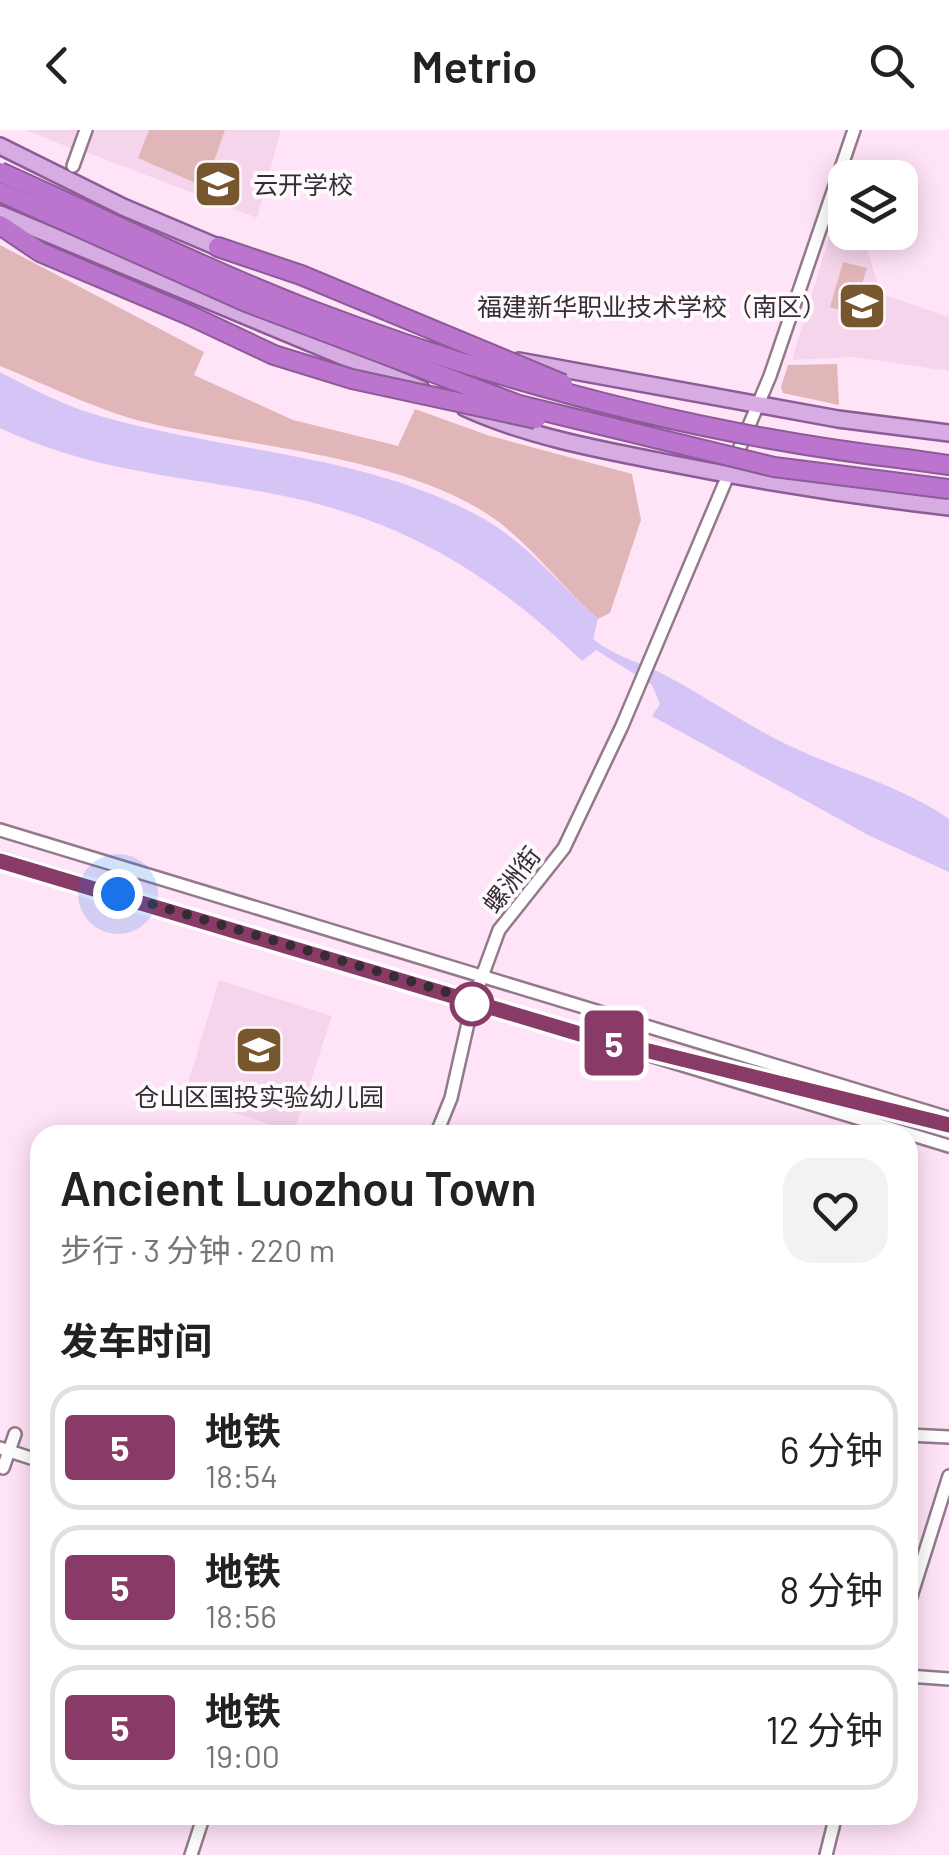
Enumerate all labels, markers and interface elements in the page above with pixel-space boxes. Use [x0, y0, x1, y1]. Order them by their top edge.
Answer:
icon: back [30, 38, 85, 93]
text: Metrio [411, 38, 538, 92]
icon: search [864, 38, 919, 93]
school or university icon: 云开学校 [192, 158, 244, 210]
map controls [828, 160, 918, 250]
button: layers [828, 160, 918, 250]
place label: 云开学校 [253, 169, 353, 199]
school or university icon: 福建新华职业技术学校（南区） [836, 280, 888, 332]
place label: 福建新华职业技术学校（南区） [477, 291, 827, 321]
street label: 螺洲街 [476, 840, 546, 918]
your location [93, 869, 143, 919]
unlabelled marker [451, 983, 493, 1025]
line badge: 5 [582, 1010, 646, 1076]
text: 5 [605, 1022, 623, 1064]
school or university icon: 仓山区国投实验幼儿园 [233, 1024, 285, 1076]
place label: 仓山区国投实验幼儿园 [134, 1081, 384, 1111]
text: Ancient Luozhou Town [60, 1158, 537, 1216]
button: heart [783, 1158, 888, 1263]
text: 步行 · 3 分钟 · 220 m [60, 1230, 335, 1268]
text: 发车时间 [60, 1317, 212, 1363]
text: 地铁 [205, 1407, 281, 1453]
text: 5 [111, 1426, 129, 1468]
text: 6 分钟 [780, 1426, 883, 1472]
text: 18:54 [205, 1456, 278, 1494]
text: 地铁 [205, 1547, 281, 1593]
text: 5 [111, 1566, 129, 1608]
text: 8 分钟 [780, 1566, 883, 1612]
text: 18:56 [205, 1596, 277, 1634]
text: 地铁 [205, 1687, 281, 1733]
text: 5 [111, 1706, 129, 1748]
text: 12 分钟 [766, 1706, 883, 1752]
text: 19:00 [205, 1736, 280, 1774]

